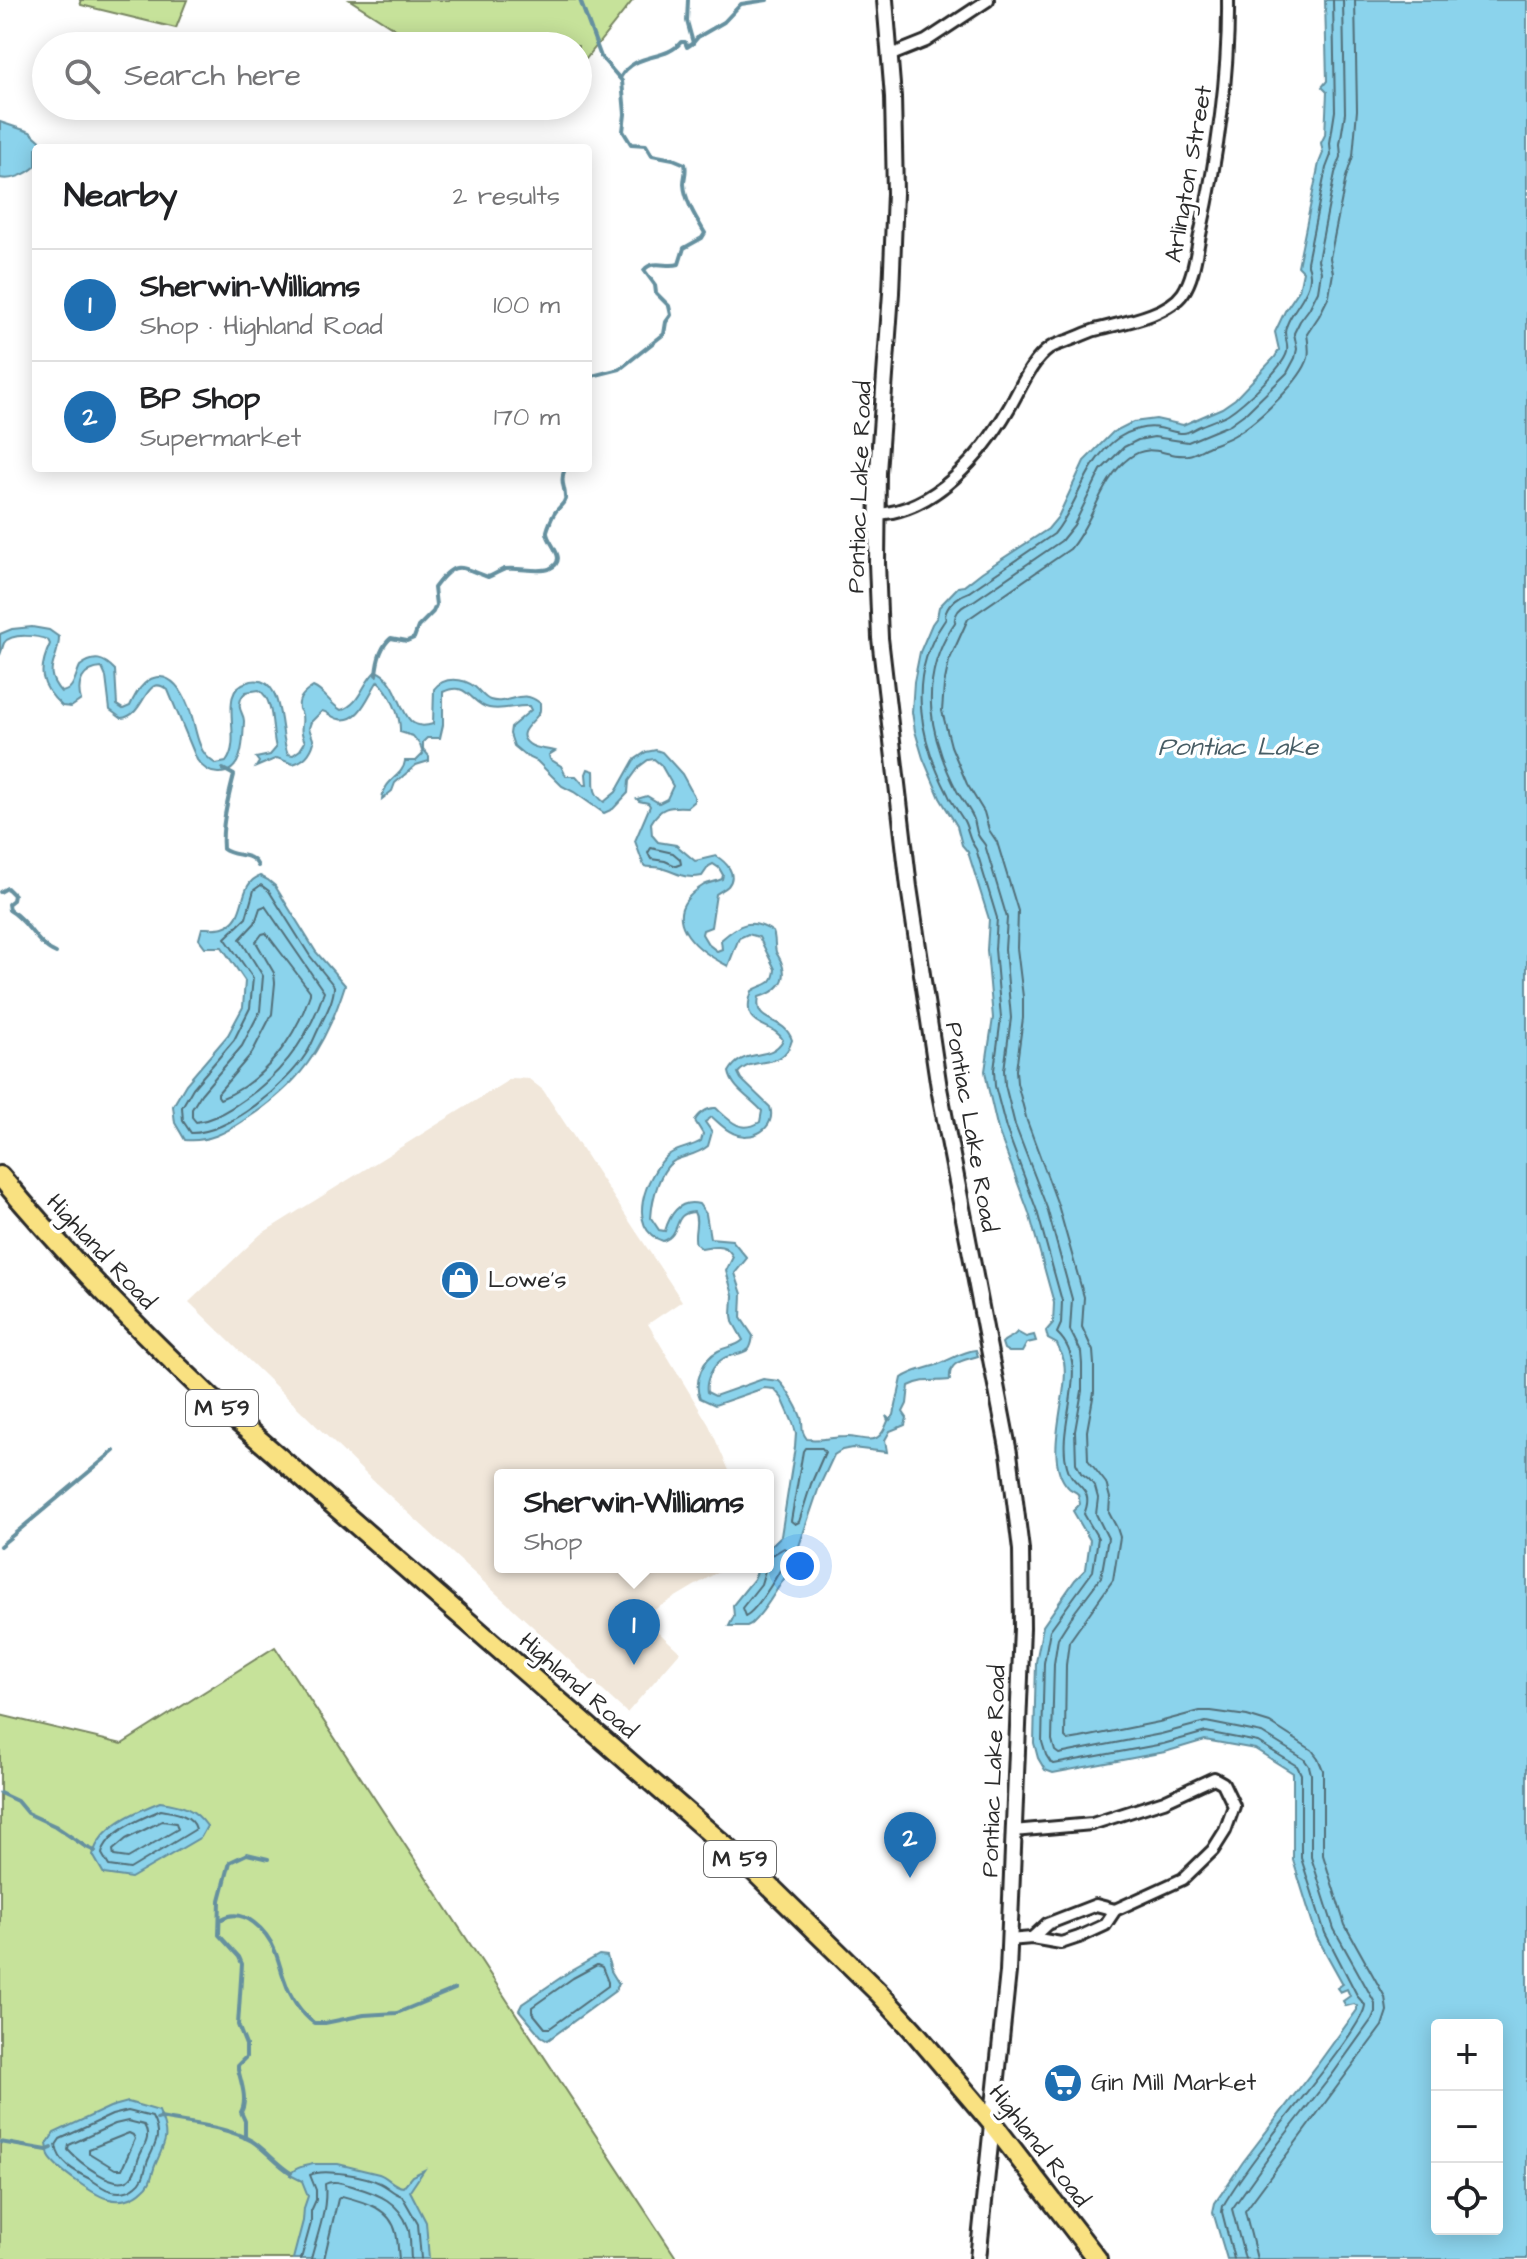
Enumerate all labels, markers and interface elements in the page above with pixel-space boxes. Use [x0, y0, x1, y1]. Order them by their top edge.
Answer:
search box [32, 32, 592, 120]
icon: search [60, 54, 104, 98]
text: Search here [124, 55, 301, 97]
street label: Arlington Street [1157, 82, 1222, 265]
text: Nearby [64, 172, 178, 220]
text: 2 results [452, 178, 560, 214]
text: Sherwin-Williams [140, 266, 360, 308]
text: 1 [88, 287, 92, 323]
text: 100 m [493, 287, 560, 323]
text: Shop · Highland Road [140, 308, 383, 344]
text: BP Shop [140, 378, 260, 420]
street label: Pontiac Lake Road [839, 380, 881, 594]
text: 2 [83, 399, 97, 435]
text: 170 m [494, 399, 560, 435]
text: Supermarket [140, 420, 301, 456]
water label: Pontiac Lake [1158, 729, 1320, 765]
street label: Pontiac Lake Road [936, 1019, 1006, 1235]
street label: Highland Road [38, 1186, 164, 1318]
shop icon: Lowe's [439, 1259, 481, 1301]
place label: Lowe's [488, 1263, 566, 1297]
road number: M 59 [186, 1390, 258, 1426]
popup [494, 1469, 774, 1573]
text: Sherwin-Williams [524, 1482, 744, 1524]
text: Shop [524, 1524, 582, 1560]
your location [780, 1546, 820, 1586]
pin: 1 [608, 1599, 660, 1665]
street label: Highland Road [511, 1625, 645, 1748]
street label: Pontiac Lake Road [973, 1664, 1015, 1878]
pin: 2 [884, 1812, 936, 1878]
road number: M 59 [704, 1841, 776, 1877]
map controls [1431, 2019, 1503, 2235]
button: + [1431, 2019, 1503, 2091]
supermarket icon: Gin Mill Market [1042, 2062, 1084, 2104]
place label: Gin Mill Market [1091, 2066, 1257, 2100]
street label: Highland Road [979, 2077, 1098, 2215]
button: − [1431, 2091, 1503, 2163]
button: locate [1431, 2163, 1503, 2235]

